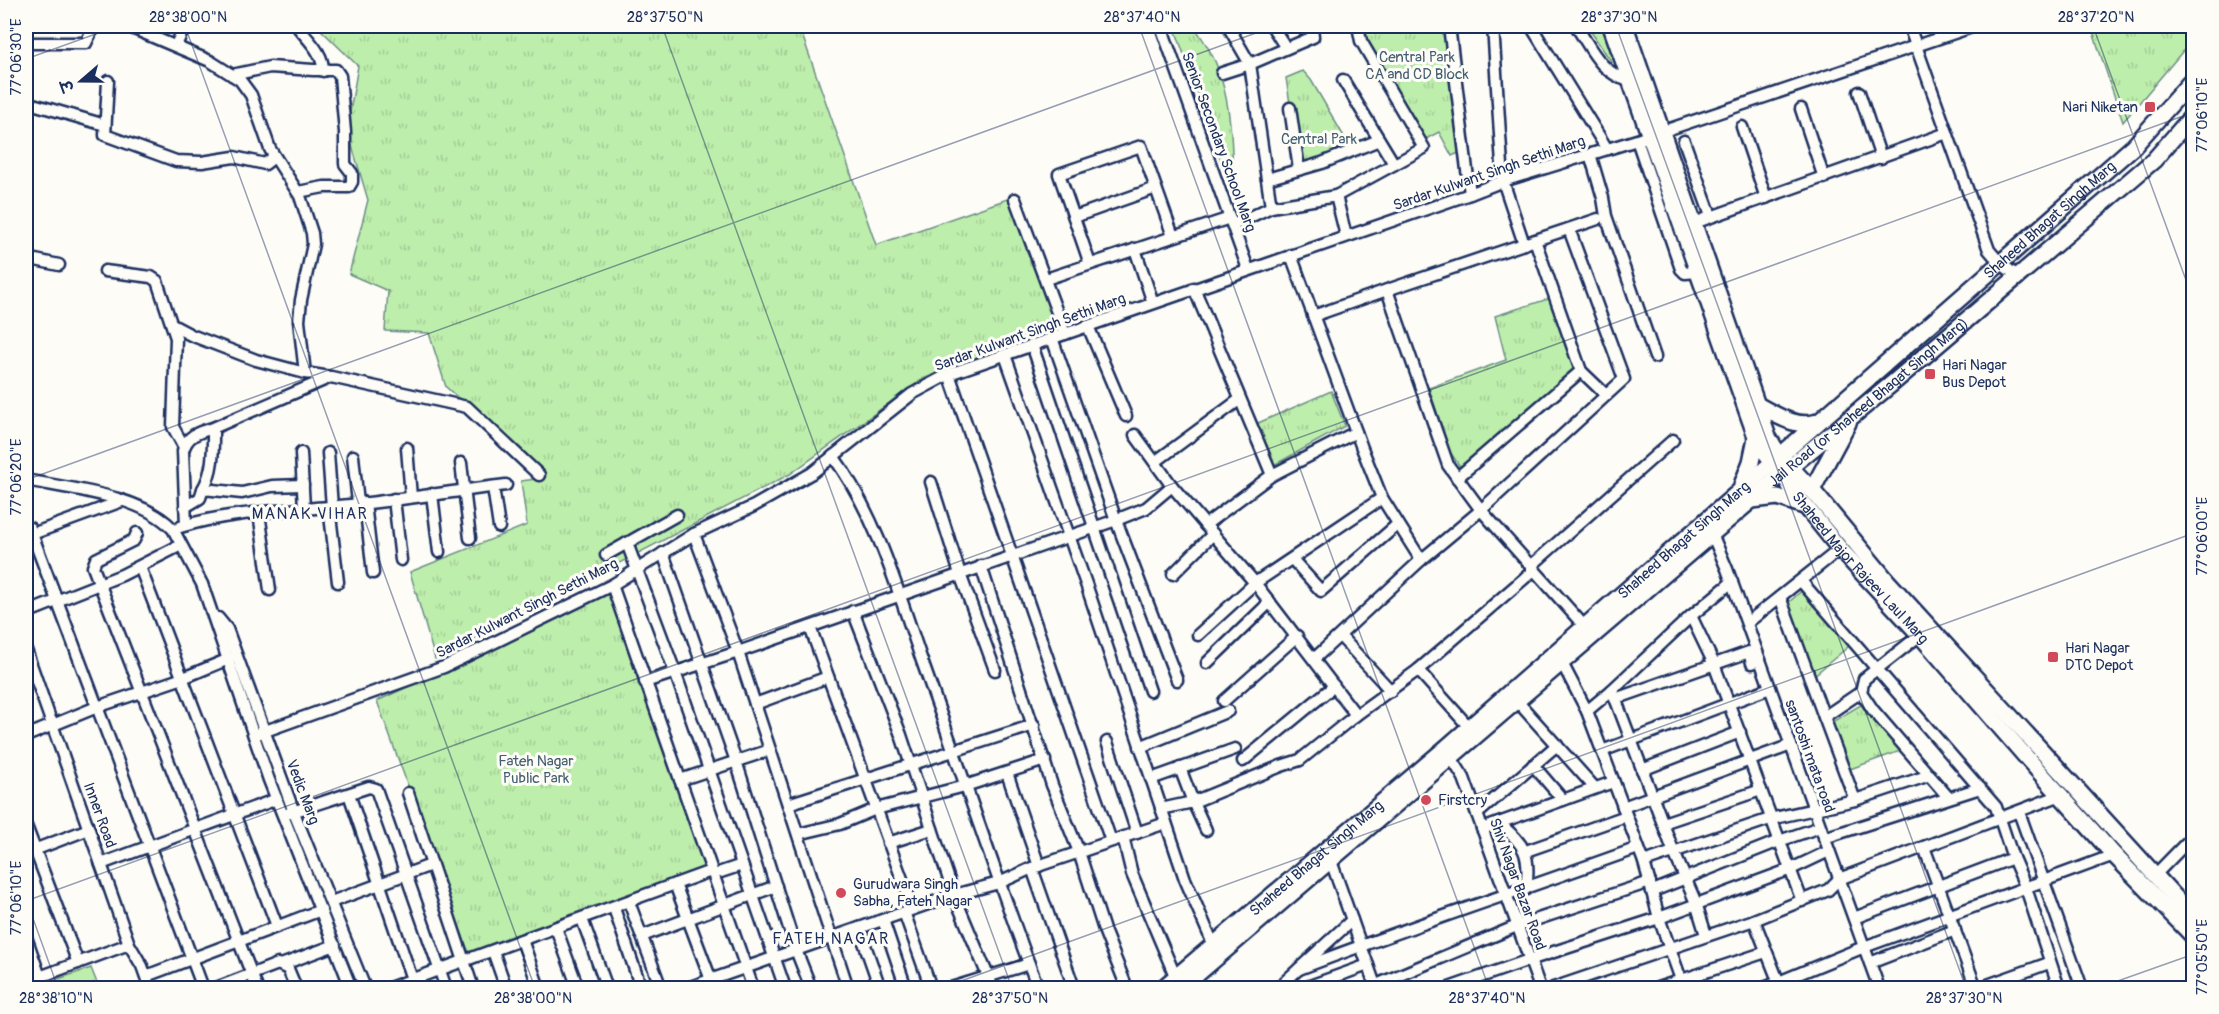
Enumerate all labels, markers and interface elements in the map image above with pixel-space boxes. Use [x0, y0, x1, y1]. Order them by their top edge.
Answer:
text: 28°38'00"N [149, 8, 227, 27]
text: 28°37'50"N [627, 8, 703, 27]
text: 28°37'40"N [1104, 8, 1180, 27]
text: 28°37'30"N [1581, 8, 1657, 27]
text: 28°37'20"N [2058, 8, 2134, 27]
text: 77°06'30"E [7, 18, 26, 95]
park label: Central Park CA and CD Block [1365, 48, 1470, 84]
street label: Senior Secondary School Marg [1177, 50, 1260, 235]
north arrow [51, 51, 111, 111]
text: उ [56, 76, 80, 96]
text: 77°06'10"E [2193, 78, 2212, 152]
place label: Nari Niketan [2062, 98, 2138, 117]
marker: Nari Niketan [2143, 100, 2157, 114]
park label: Central Park [1281, 130, 1358, 149]
street label: Sardar Kulwant Singh Sethi Marg [1391, 132, 1588, 215]
street label: Shaheed Bhagat Singh Marg [1980, 157, 2120, 283]
street label: Sardar Kulwant Singh Sethi Marg [932, 289, 1128, 376]
street label: Jail Road (or Shaheed Bhagat Singh Marg) [1765, 314, 1972, 491]
place label: Hari Nagar Bus Depot [1942, 356, 2007, 392]
marker: Hari Nagar Bus Depot [1923, 367, 1937, 381]
text: 77°06'20"E [7, 438, 26, 515]
street label: Shaheed Bhagat Singh Marg [1614, 477, 1754, 603]
street label: Shaheed Major Rajeev Laul Marg [1788, 488, 1933, 648]
text: 77°06'00"E [2193, 496, 2212, 575]
district label: MANAK VIHAR [252, 504, 368, 524]
street label: Sardar Kulwant Singh Sethi Marg [433, 554, 621, 663]
place label: Hari Nagar DTC Depot [2065, 639, 2134, 675]
marker: Hari Nagar DTC Depot [2046, 650, 2060, 664]
street label: santoshi mata road [1780, 697, 1839, 815]
park label: Fateh Nagar Public Park [498, 752, 574, 788]
street label: Vedic Marg [281, 757, 324, 827]
street label: Inner Road [79, 780, 120, 851]
place label: Firstcry [1438, 791, 1488, 810]
marker: Firstcry [1419, 793, 1433, 807]
street label: Shaheed Bhagat Singh Marg [1246, 796, 1388, 921]
street label: Shiv Nagar Bazar Road [1485, 816, 1550, 953]
text: 77°06'10"E [7, 861, 26, 935]
place label: Gurudwara Singh Sabha, Fateh Nagar [853, 875, 973, 911]
marker: Gurudwara Singh Sabha, Fateh Nagar [834, 886, 848, 900]
text: 77°05'50"E [2193, 919, 2212, 995]
district label: FATEH NAGAR [772, 929, 890, 949]
text: 28°38'10"N [19, 989, 93, 1008]
text: 28°38'00"N [494, 989, 572, 1008]
text: 28°37'50"N [972, 989, 1048, 1008]
text: 28°37'40"N [1449, 989, 1525, 1008]
text: 28°37'30"N [1926, 989, 2002, 1008]

